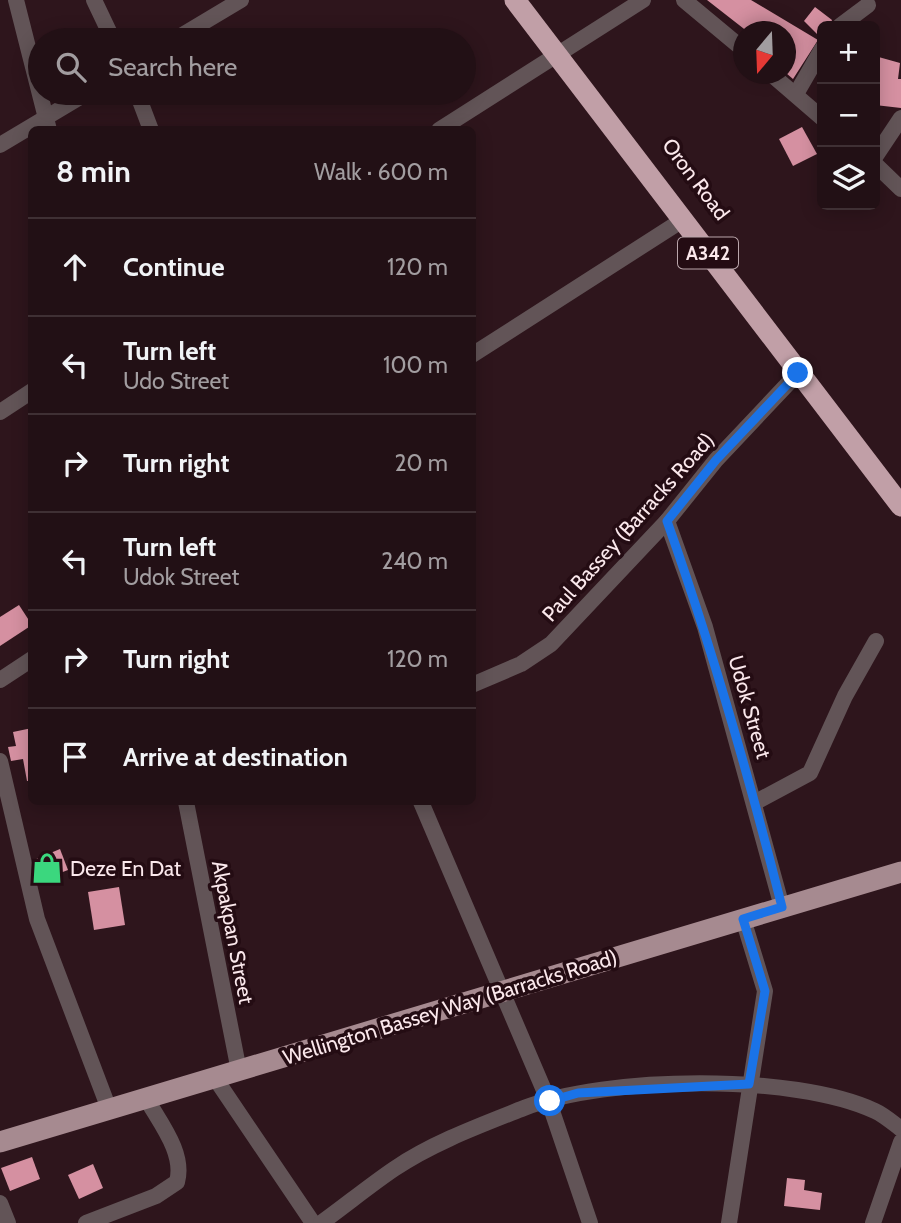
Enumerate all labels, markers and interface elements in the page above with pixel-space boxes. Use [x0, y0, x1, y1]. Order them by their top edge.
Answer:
north arrow [733, 21, 796, 84]
map controls [817, 21, 880, 210]
button: + [817, 21, 880, 84]
search box [28, 28, 476, 105]
icon: search [52, 48, 90, 86]
text: Search here [108, 51, 237, 83]
button: − [817, 84, 880, 147]
street label: Oron Road [657, 133, 735, 225]
button: layers [817, 147, 880, 210]
text: 8 min [56, 153, 131, 190]
text: Walk · 600 m [314, 158, 448, 186]
road number: A342 [678, 238, 738, 268]
icon: ahead [56, 248, 94, 286]
text: Continue [123, 251, 225, 283]
text: 120 m [387, 253, 448, 281]
text: Turn left [123, 335, 216, 367]
icon: left [56, 346, 94, 384]
text: 100 m [383, 351, 448, 379]
route end [782, 357, 813, 388]
text: Udo Street [123, 367, 229, 395]
street label: Paul Bassey (Barracks Road) [537, 428, 719, 626]
icon: right [56, 444, 94, 482]
text: Turn right [123, 447, 229, 479]
text: 20 m [395, 449, 448, 477]
text: Turn left [123, 531, 216, 563]
icon: left [56, 542, 94, 580]
text: 240 m [381, 547, 448, 575]
text: Udok Street [123, 563, 239, 591]
icon: right [56, 640, 94, 678]
text: Turn right [123, 643, 229, 675]
text: 120 m [387, 645, 448, 673]
street label: Udok Street [723, 652, 777, 762]
icon: arrive [56, 738, 94, 776]
text: Arrive at destination [123, 741, 348, 773]
shop icon: Deze En Dat [30, 851, 64, 885]
place label: Deze En Dat [70, 856, 181, 881]
street label: Akpakpan Street [207, 858, 259, 1006]
street label: Wellington Bassey Way (Barracks Road) [280, 944, 620, 1070]
route start [534, 1085, 565, 1116]

